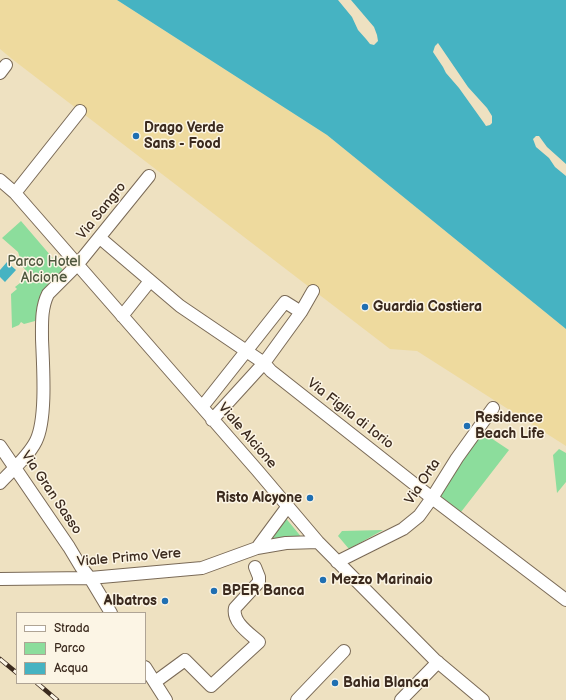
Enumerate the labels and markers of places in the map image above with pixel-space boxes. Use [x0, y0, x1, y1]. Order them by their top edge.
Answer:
place label: Drago Verde Sans - Food [144, 120, 224, 152]
marker: Drago Verde Sans - Food [131, 131, 141, 141]
place label: Guardia Costiera [373, 299, 482, 315]
marker: Guardia Costiera [360, 302, 370, 312]
place label: Residence Beach Life [475, 410, 544, 442]
marker: Residence Beach Life [462, 421, 472, 431]
place label: Risto Alcyone [216, 490, 302, 506]
marker: Risto Alcyone [305, 493, 315, 503]
place label: Mezzo Marinaio [331, 572, 433, 588]
marker: Mezzo Marinaio [318, 575, 328, 585]
place label: BPER Banca [222, 583, 305, 599]
marker: BPER Banca [209, 586, 219, 596]
place label: Albatros [104, 593, 157, 609]
marker: Albatros [160, 596, 170, 606]
place label: Bahia Blanca [343, 675, 429, 691]
marker: Bahia Blanca [330, 678, 340, 688]

